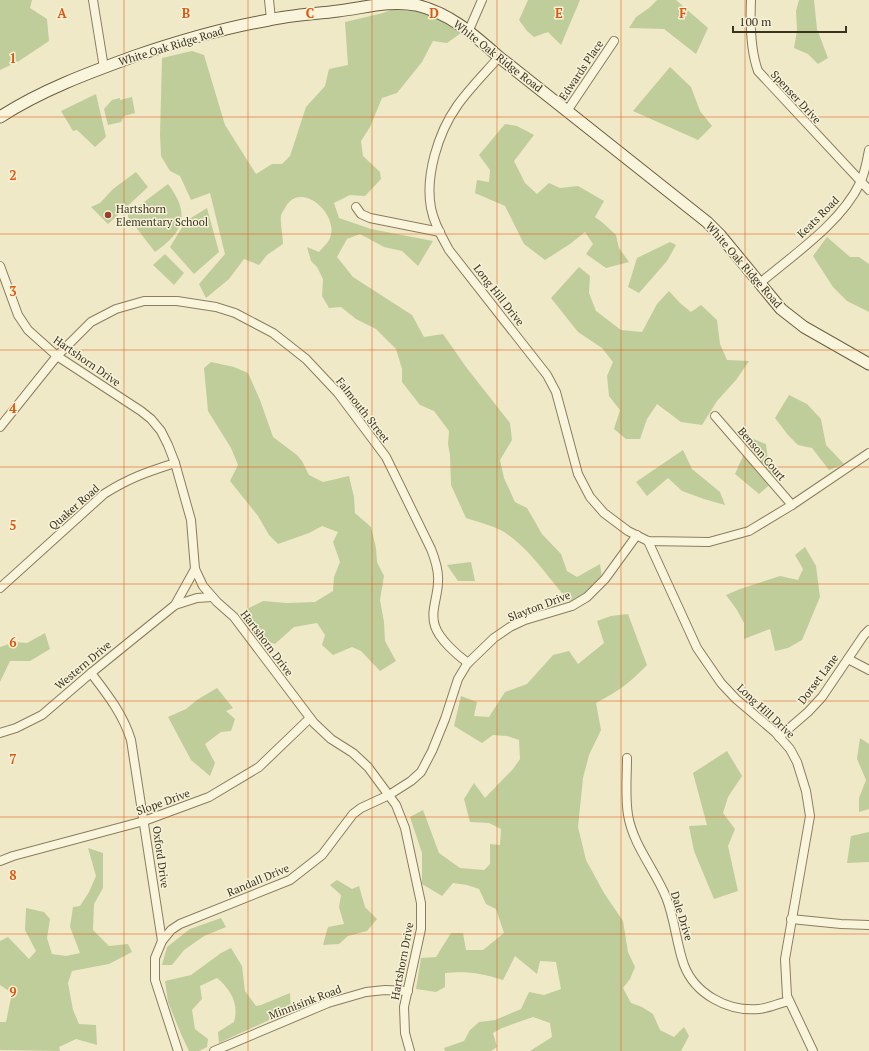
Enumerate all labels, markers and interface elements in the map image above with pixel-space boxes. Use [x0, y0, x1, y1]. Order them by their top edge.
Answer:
text: A [57, 4, 67, 22]
text: B [182, 4, 190, 22]
text: C [306, 4, 314, 22]
text: D [429, 4, 439, 22]
text: E [555, 4, 563, 22]
text: F [679, 4, 687, 22]
scale bar [733, 8, 846, 34]
text: 100 m [739, 14, 772, 29]
street label: White Oak Ridge Road [451, 17, 545, 95]
street label: White Oak Ridge Road [117, 23, 225, 69]
street label: Edwards Place [556, 37, 607, 103]
text: 1 [9, 49, 17, 67]
street label: Spenser Drive [768, 67, 824, 127]
text: 2 [9, 166, 17, 184]
street label: Keats Road [794, 193, 842, 241]
place label: Hartshorn Elementary School [116, 202, 208, 229]
marker: Hartshorn Elementary School [103, 210, 113, 220]
street label: White Oak Ridge Road [703, 219, 785, 311]
street label: Long Hill Drive [471, 262, 528, 329]
text: 3 [9, 282, 17, 300]
street label: Hartshorn Drive [51, 333, 124, 390]
street label: Falmouth Street [333, 374, 393, 446]
text: 4 [9, 399, 17, 417]
street label: Benson Court [735, 424, 789, 484]
street label: Quaker Road [46, 481, 102, 533]
text: 5 [9, 516, 17, 534]
street label: Slayton Drive [506, 587, 573, 624]
street label: Hartshorn Drive [238, 607, 297, 679]
text: 6 [9, 633, 17, 651]
street label: Western Drive [52, 637, 114, 693]
street label: Dorset Lane [795, 651, 842, 707]
street label: Long Hill Drive [734, 681, 798, 742]
text: 7 [9, 750, 17, 768]
street label: Slope Drive [134, 786, 192, 818]
street label: Oxford Drive [150, 825, 172, 889]
street label: Randall Drive [225, 860, 292, 899]
text: 8 [9, 866, 17, 884]
street label: Dale Drive [668, 890, 696, 943]
street label: Hartshorn Drive [388, 921, 416, 1001]
street label: Minnisink Road [267, 982, 343, 1022]
text: 9 [9, 983, 17, 1001]

